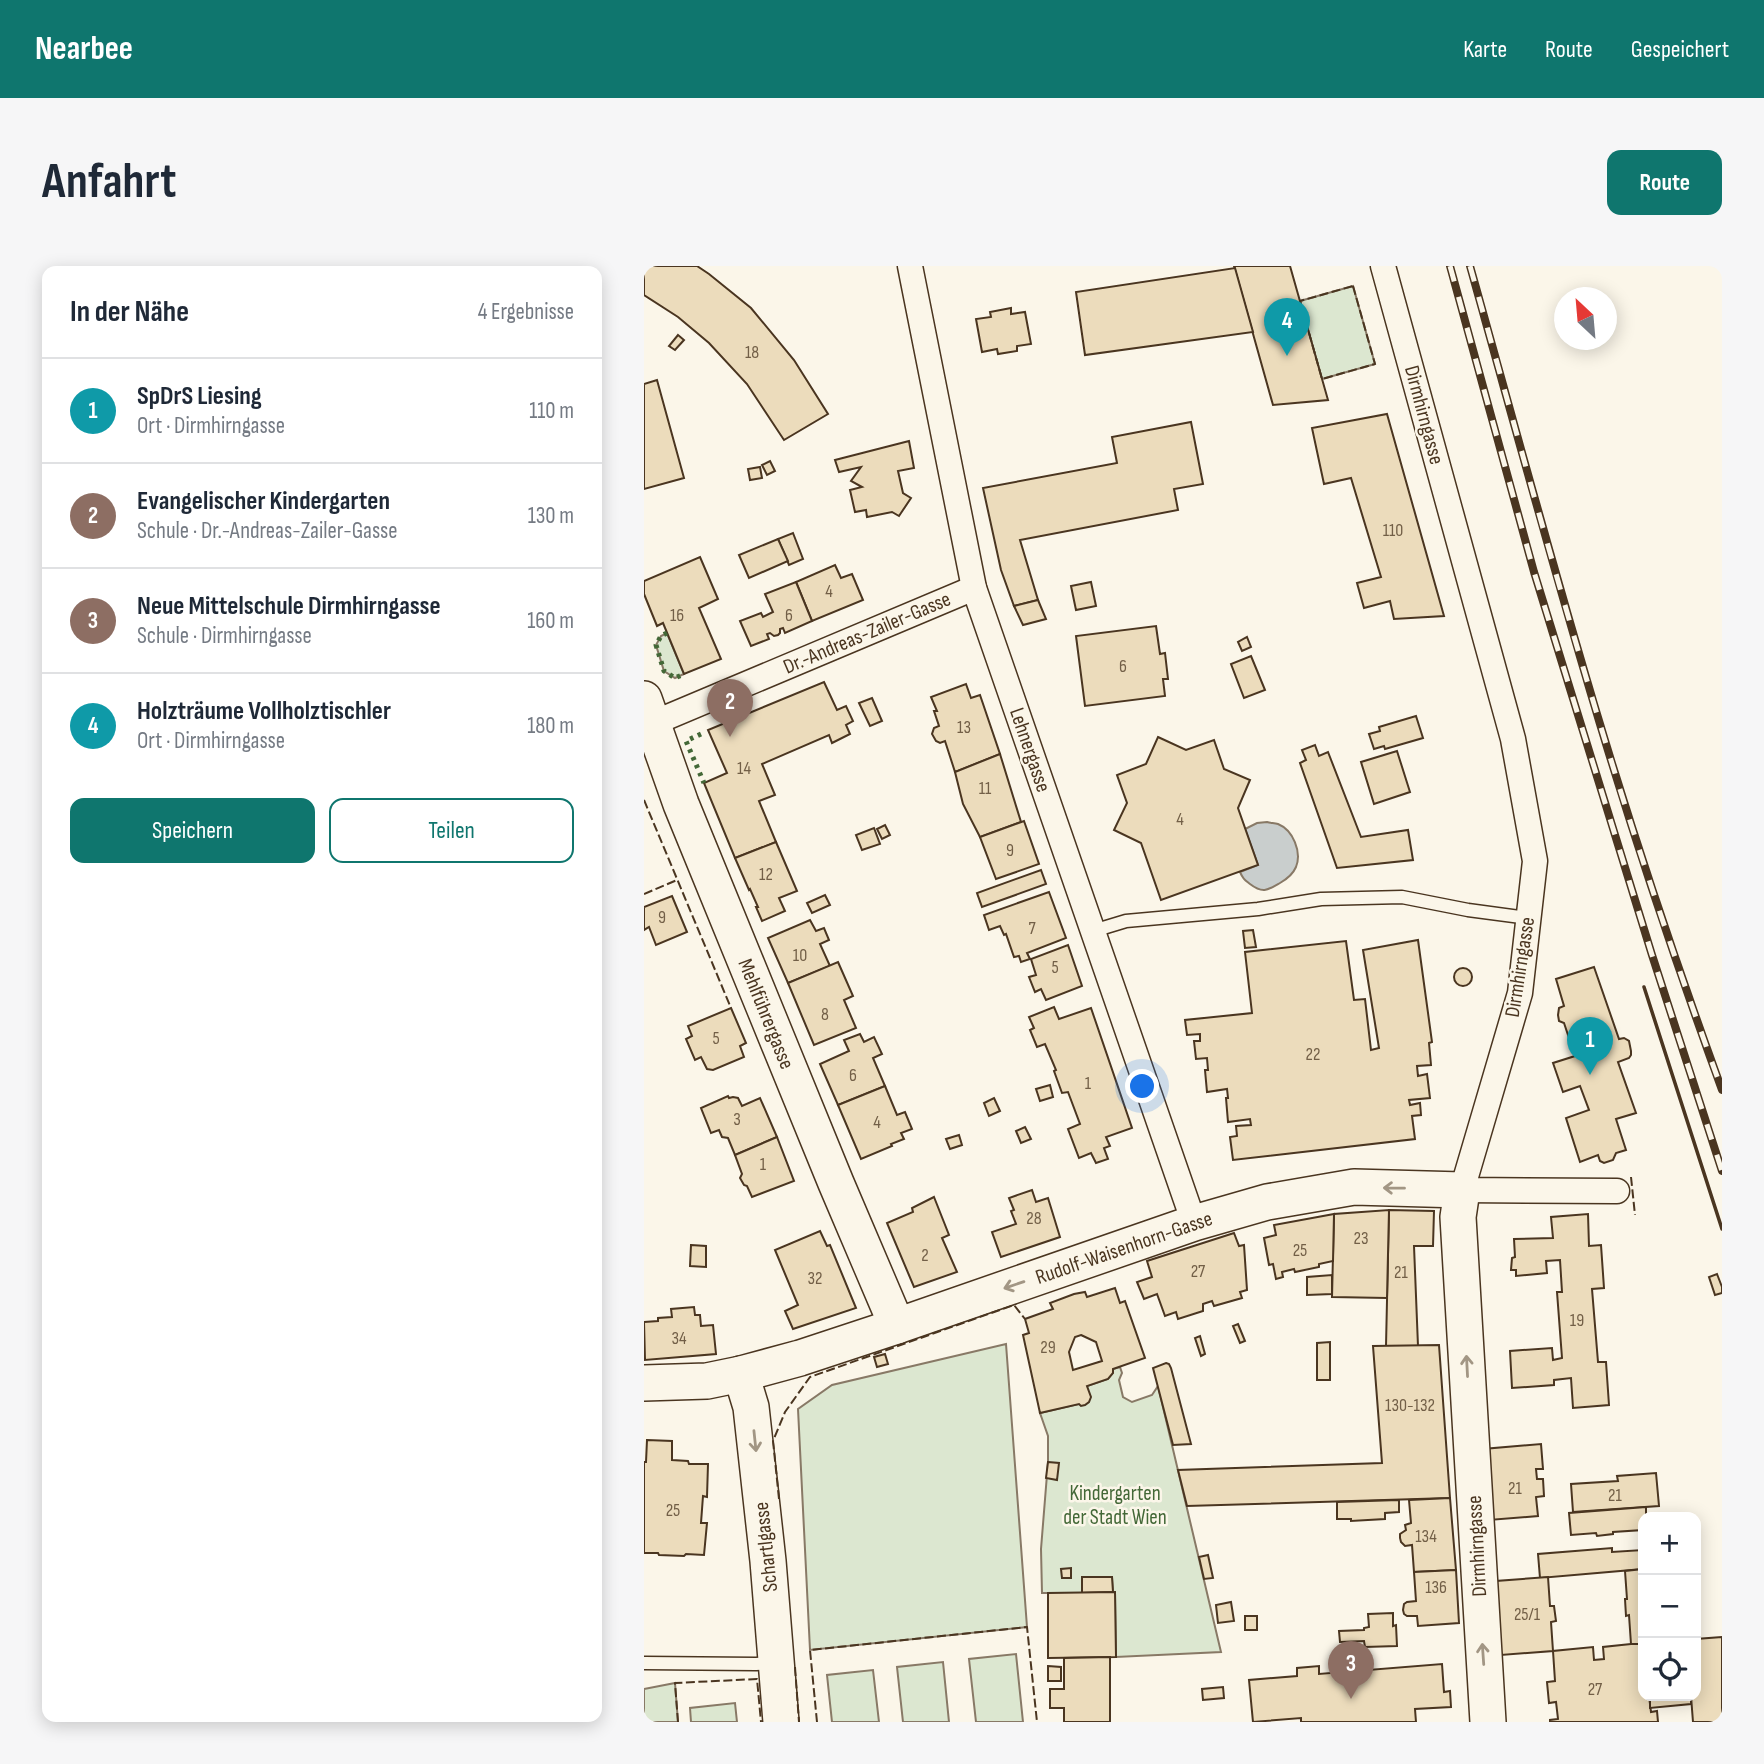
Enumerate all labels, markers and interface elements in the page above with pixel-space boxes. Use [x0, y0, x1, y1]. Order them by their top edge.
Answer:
text: Nearbee [35, 29, 133, 69]
text: Karte [1463, 35, 1507, 64]
text: Route [1545, 35, 1593, 64]
text: Gespeichert [1631, 35, 1729, 64]
button: Route [1607, 150, 1722, 215]
text: Anfahrt [42, 153, 176, 212]
north arrow [1554, 287, 1617, 350]
text: In der Nähe [70, 294, 189, 330]
text: 4 Ergebnisse [478, 298, 574, 326]
pin: 4 [1264, 298, 1310, 356]
house number: 18 [745, 342, 759, 363]
street label: Dirmhirngasse [1399, 363, 1449, 467]
text: SpDrS Liesing [137, 381, 262, 412]
text: 1 [88, 397, 98, 425]
text: 110 m [529, 397, 574, 425]
text: Ort · Dirmhirngasse [137, 412, 285, 440]
text: Evangelischer Kindergarten [137, 486, 390, 517]
text: 2 [88, 502, 98, 530]
text: 130 m [528, 502, 574, 530]
text: Schule · Dr.-Andreas-Zailer-Gasse [137, 517, 397, 545]
house number: 110 [1383, 520, 1403, 541]
house number: 4 [825, 581, 833, 602]
street label: Dr.-Andreas-Zailer-Gasse [780, 586, 954, 680]
text: Neue Mittelschule Dirmhirngasse [137, 591, 441, 622]
house number: 16 [670, 605, 684, 626]
house number: 6 [785, 605, 793, 626]
text: 3 [88, 607, 98, 635]
text: 160 m [527, 607, 574, 635]
text: Schule · Dirmhirngasse [137, 622, 312, 650]
house number: 6 [1119, 656, 1127, 677]
pin: 2 [707, 679, 753, 737]
text: Holzträume Vollholztischler [137, 696, 391, 727]
street label: Lehnergasse [1004, 705, 1056, 795]
text: 4 [88, 712, 98, 740]
text: 180 m [527, 712, 574, 740]
house number: 13 [957, 717, 971, 738]
text: Ort · Dirmhirngasse [137, 727, 285, 755]
house number: 14 [737, 758, 751, 779]
house number: 11 [979, 778, 992, 799]
button: Speichern [70, 798, 315, 863]
button: Teilen [329, 798, 574, 863]
house number: 4 [1176, 809, 1184, 830]
house number: 9 [1006, 840, 1014, 861]
house number: 12 [759, 864, 773, 885]
house number: 9 [658, 907, 666, 928]
street label: Dirmhirngasse [1500, 915, 1540, 1019]
house number: 7 [1028, 918, 1036, 939]
house number: 10 [793, 945, 807, 966]
street label: Mehlführergasse [733, 955, 799, 1073]
house number: 5 [1051, 957, 1059, 978]
house number: 8 [821, 1004, 829, 1025]
pin: 1 [1567, 1017, 1613, 1075]
house number: 5 [712, 1028, 720, 1049]
house number: 22 [1306, 1044, 1320, 1065]
house number: 6 [849, 1065, 857, 1086]
your location [1125, 1069, 1159, 1103]
house number: 1 [1085, 1073, 1092, 1094]
house number: 3 [733, 1109, 741, 1130]
house number: 4 [873, 1112, 881, 1133]
house number: 1 [760, 1154, 767, 1175]
one-way arrow [1383, 1181, 1406, 1194]
street label: Rudolf-Waisenhorn-Gasse [1032, 1206, 1216, 1290]
house number: 28 [1026, 1208, 1042, 1229]
house number: 23 [1354, 1228, 1369, 1249]
house number: 25 [1293, 1240, 1307, 1261]
house number: 2 [921, 1245, 929, 1266]
house number: 27 [1191, 1261, 1206, 1282]
house number: 21 [1394, 1262, 1409, 1283]
house number: 32 [808, 1268, 822, 1289]
one-way arrow [1004, 1280, 1026, 1292]
house number: 19 [1570, 1310, 1584, 1331]
house number: 34 [671, 1328, 687, 1349]
house number: 29 [1040, 1337, 1056, 1358]
one-way arrow [1460, 1355, 1473, 1378]
house number: 130-132 [1385, 1395, 1435, 1416]
one-way arrow [748, 1429, 761, 1452]
house number: 21 [1508, 1478, 1523, 1499]
park label: Kindergarten der Stadt Wien [1063, 1481, 1167, 1530]
house number: 21 [1608, 1485, 1623, 1506]
street label: Dirmhirngasse [1462, 1495, 1492, 1597]
house number: 25 [666, 1500, 680, 1521]
street label: Schartlgasse [749, 1501, 783, 1593]
map controls [1638, 1512, 1701, 1701]
button: + [1638, 1512, 1701, 1575]
house number: 134 [1415, 1526, 1437, 1547]
button: − [1638, 1575, 1701, 1638]
house number: 136 [1425, 1577, 1447, 1598]
house number: 25/1 [1514, 1604, 1541, 1625]
button: locate [1638, 1638, 1701, 1701]
pin: 3 [1328, 1641, 1374, 1699]
one-way arrow [1477, 1643, 1490, 1666]
house number: 27 [1588, 1679, 1603, 1700]

